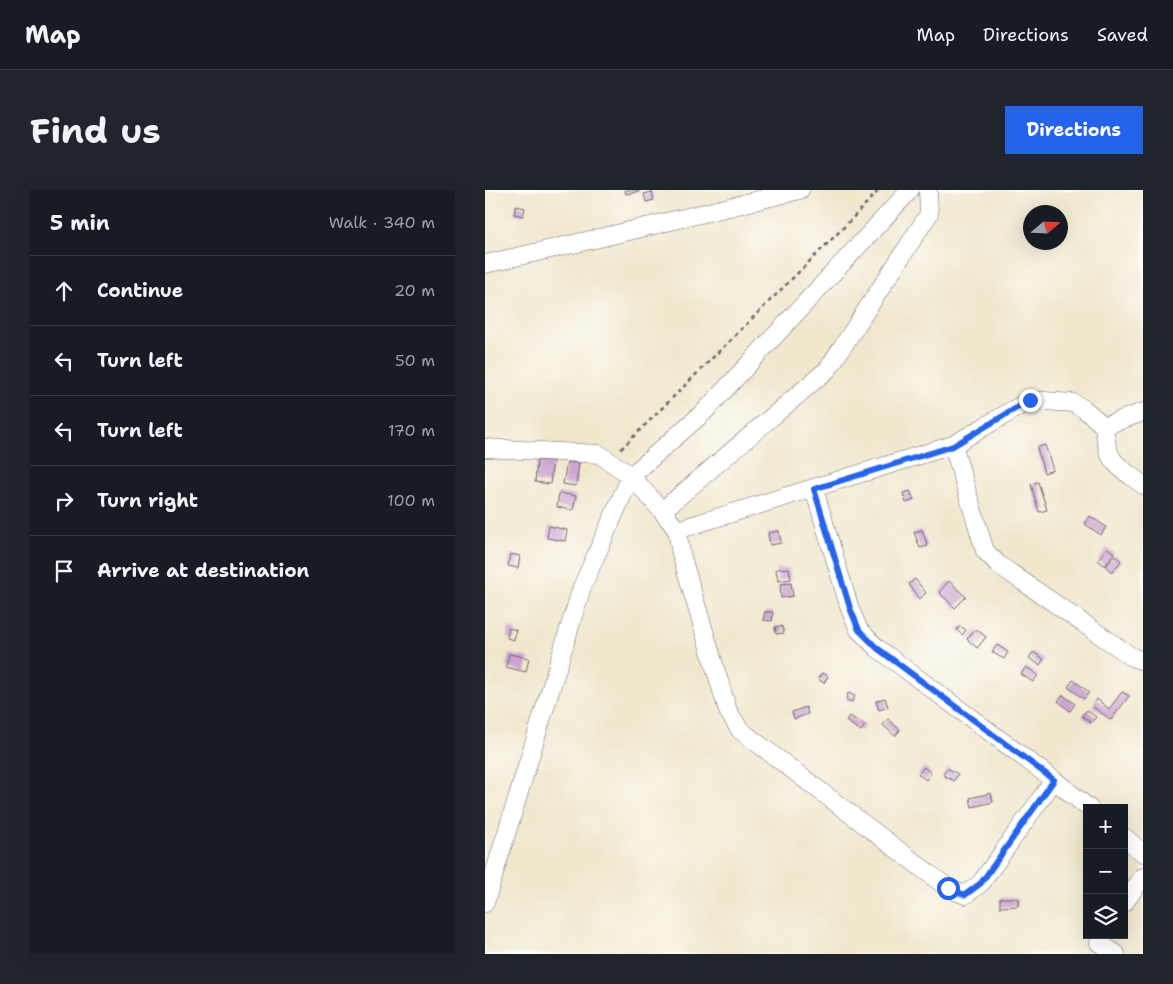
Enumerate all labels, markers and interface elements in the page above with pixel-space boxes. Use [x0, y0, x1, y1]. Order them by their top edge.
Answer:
text: Map [25, 19, 81, 51]
text: Map [917, 23, 955, 47]
text: Directions [983, 23, 1069, 47]
text: Saved [1097, 23, 1148, 47]
button: Directions [1005, 106, 1143, 154]
text: Find us [30, 107, 161, 154]
north arrow [1023, 205, 1068, 250]
text: 5 min [50, 209, 110, 237]
text: Walk · 340 m [329, 212, 435, 233]
icon: ahead [50, 277, 78, 305]
text: Continue [97, 278, 183, 303]
text: 20 m [394, 280, 435, 301]
icon: left [50, 347, 78, 375]
text: Turn left [97, 348, 183, 373]
text: 50 m [395, 350, 435, 371]
route end [1019, 389, 1042, 412]
icon: left [50, 417, 78, 445]
text: Turn left [97, 418, 183, 443]
text: 170 m [388, 420, 435, 441]
icon: right [50, 487, 78, 515]
text: Turn right [97, 488, 198, 513]
text: 100 m [387, 490, 435, 511]
icon: arrive [50, 557, 78, 585]
text: Arrive at destination [97, 558, 309, 583]
map controls [1083, 804, 1128, 939]
button: + [1083, 804, 1128, 849]
button: − [1083, 849, 1128, 894]
route start [937, 877, 960, 900]
button: layers [1083, 894, 1128, 939]

